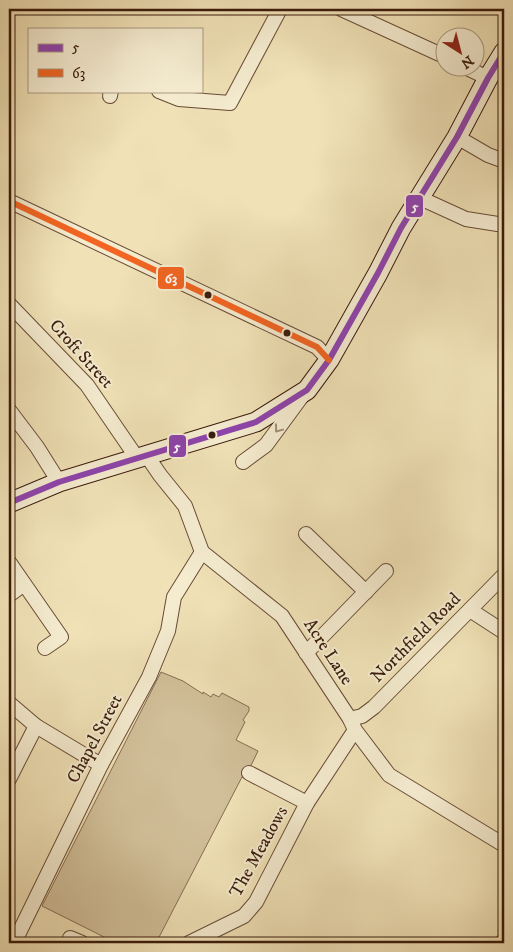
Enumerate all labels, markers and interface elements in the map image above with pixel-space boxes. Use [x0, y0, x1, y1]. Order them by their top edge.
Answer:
legend [28, 28, 202, 92]
north arrow [436, 28, 486, 78]
text: 5 [72, 38, 80, 57]
text: N [457, 51, 477, 73]
text: 63 [72, 64, 85, 83]
line badge: 5 [405, 194, 424, 218]
text: 5 [411, 198, 419, 216]
line badge: 63 [157, 266, 185, 290]
text: 63 [165, 270, 177, 288]
unlabelled marker [203, 290, 213, 300]
street label: Croft Street [44, 315, 118, 393]
unlabelled marker [282, 328, 292, 338]
one-way arrow [275, 423, 284, 433]
unlabelled marker [207, 430, 217, 440]
line badge: 5 [168, 434, 187, 458]
text: 5 [173, 438, 181, 456]
street label: Northfield Road [366, 588, 466, 688]
street label: Acre Lane [298, 615, 358, 689]
street label: Chapel Street [62, 691, 128, 787]
street label: The Meadows [225, 803, 293, 901]

